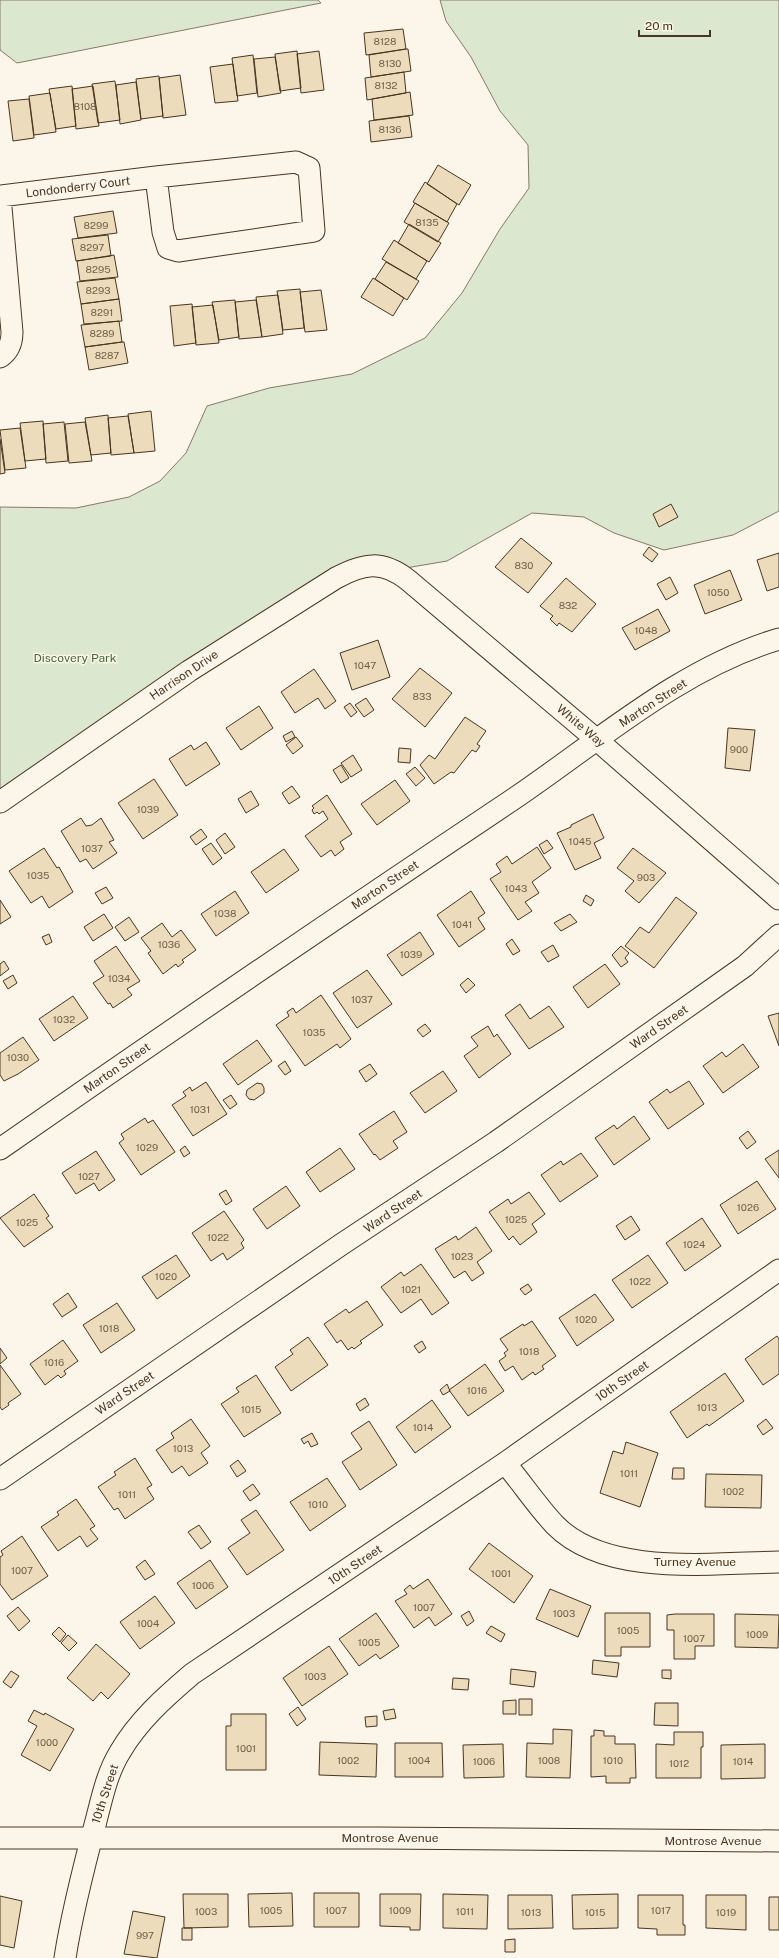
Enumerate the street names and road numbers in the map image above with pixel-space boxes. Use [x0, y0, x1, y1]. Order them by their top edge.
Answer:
street label: Londonderry Court [25, 174, 131, 200]
street label: Harrison Drive [147, 647, 221, 703]
street label: Marton Street [617, 676, 690, 730]
street label: White Way [554, 702, 609, 751]
street label: Marton Street [349, 857, 421, 913]
street label: Ward Street [627, 1002, 691, 1052]
street label: Marton Street [81, 1040, 153, 1096]
street label: Ward Street [361, 1186, 425, 1236]
street label: 10th Street [593, 1357, 652, 1404]
street label: Ward Street [93, 1368, 157, 1418]
street label: 10th Street [325, 1542, 385, 1588]
street label: Turney Avenue [654, 1555, 736, 1569]
street label: 10th Street [89, 1762, 121, 1826]
street label: Montrose Avenue [342, 1831, 439, 1845]
street label: Montrose Avenue [665, 1834, 762, 1848]

